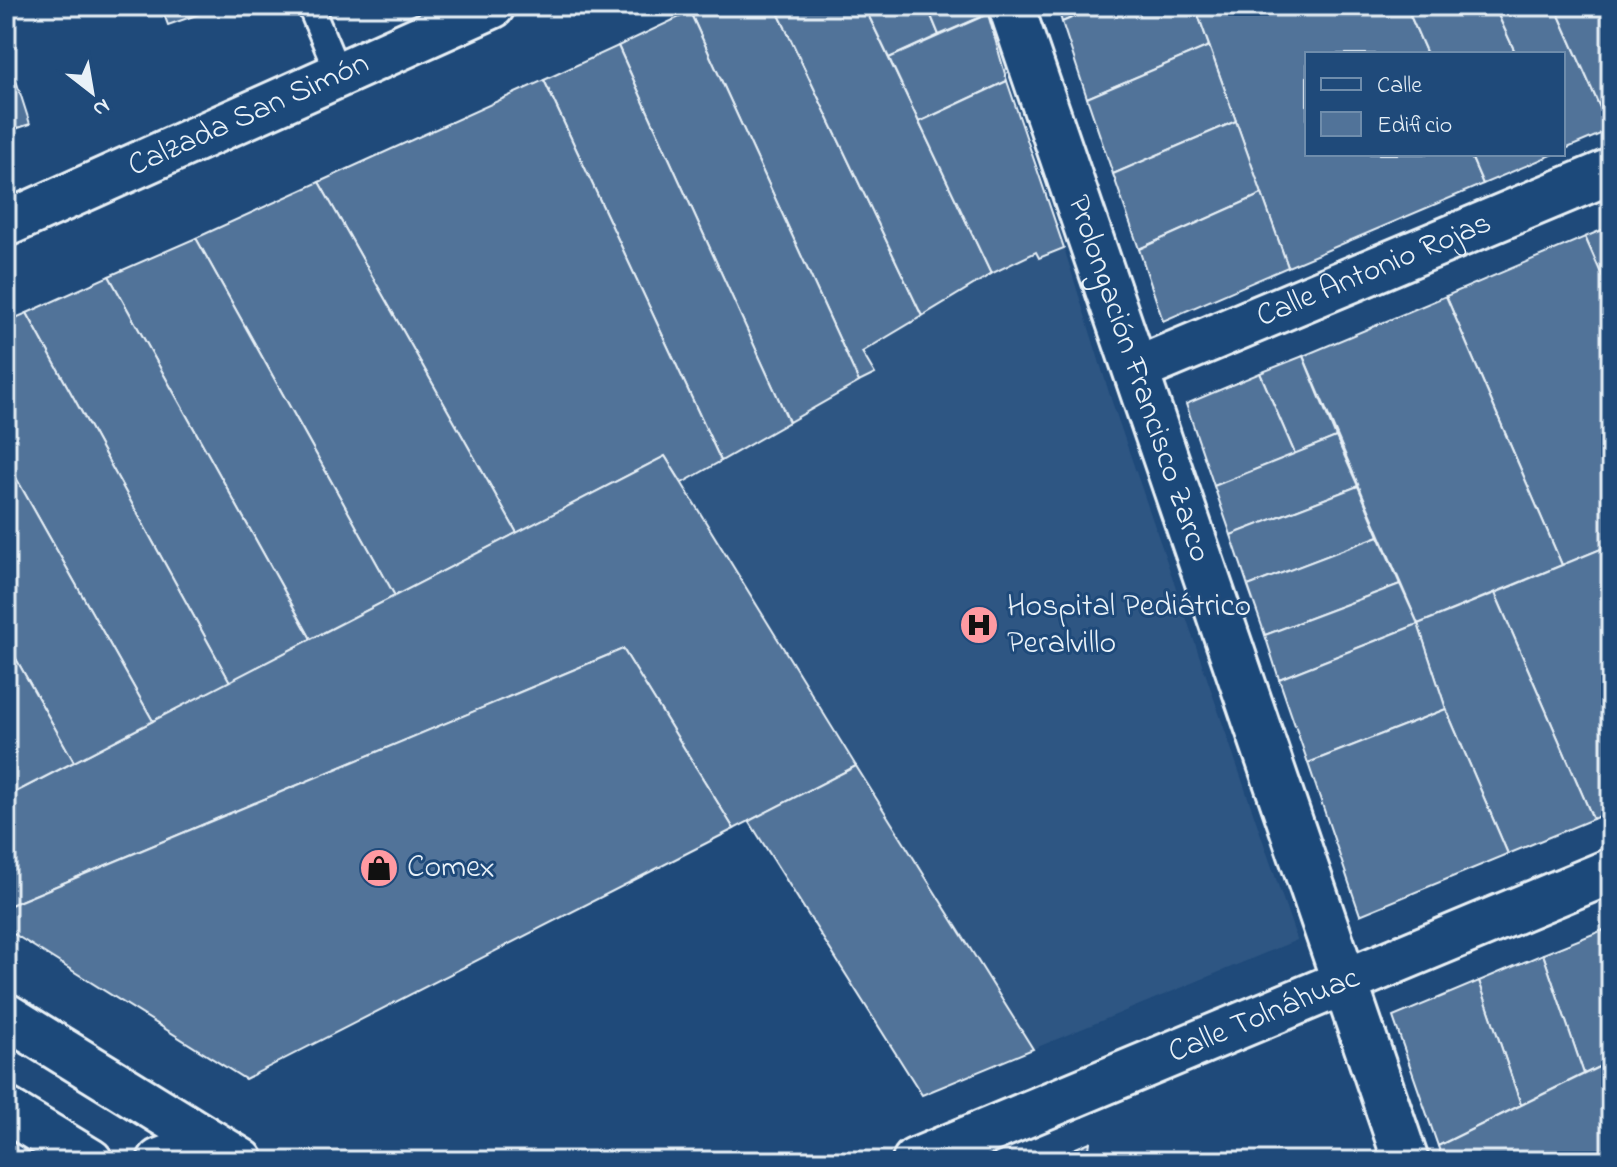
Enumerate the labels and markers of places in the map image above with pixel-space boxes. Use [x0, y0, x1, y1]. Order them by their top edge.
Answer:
place label: Hospital Pediátrico Peralvillo [1007, 584, 1251, 668]
hospital icon: Hospital Pediátrico Peralvillo [958, 604, 1000, 646]
place label: Comex [407, 845, 495, 892]
shop icon: Comex [358, 847, 400, 889]

